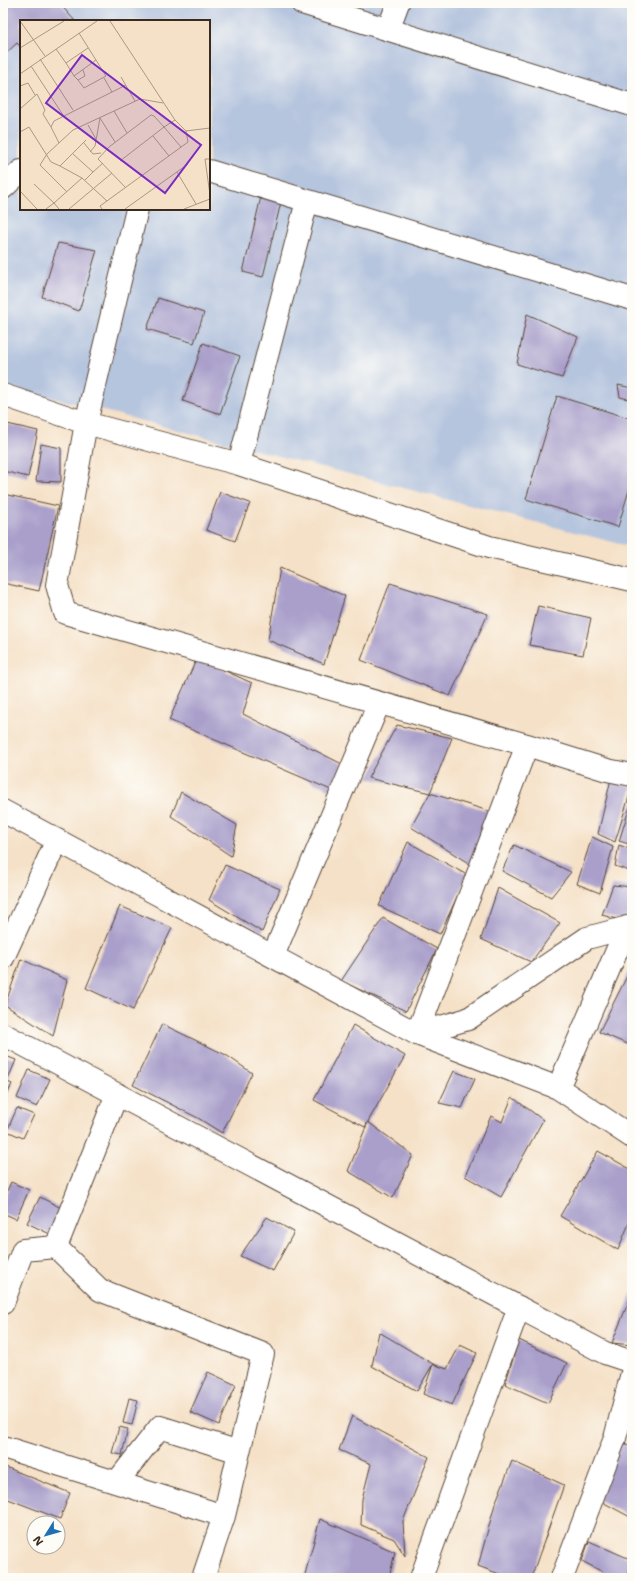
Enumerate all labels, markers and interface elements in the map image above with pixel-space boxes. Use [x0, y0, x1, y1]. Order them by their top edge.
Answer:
inset map [20, 20, 210, 210]
north arrow [26, 1515, 66, 1555]
text: N [30, 1532, 47, 1549]

